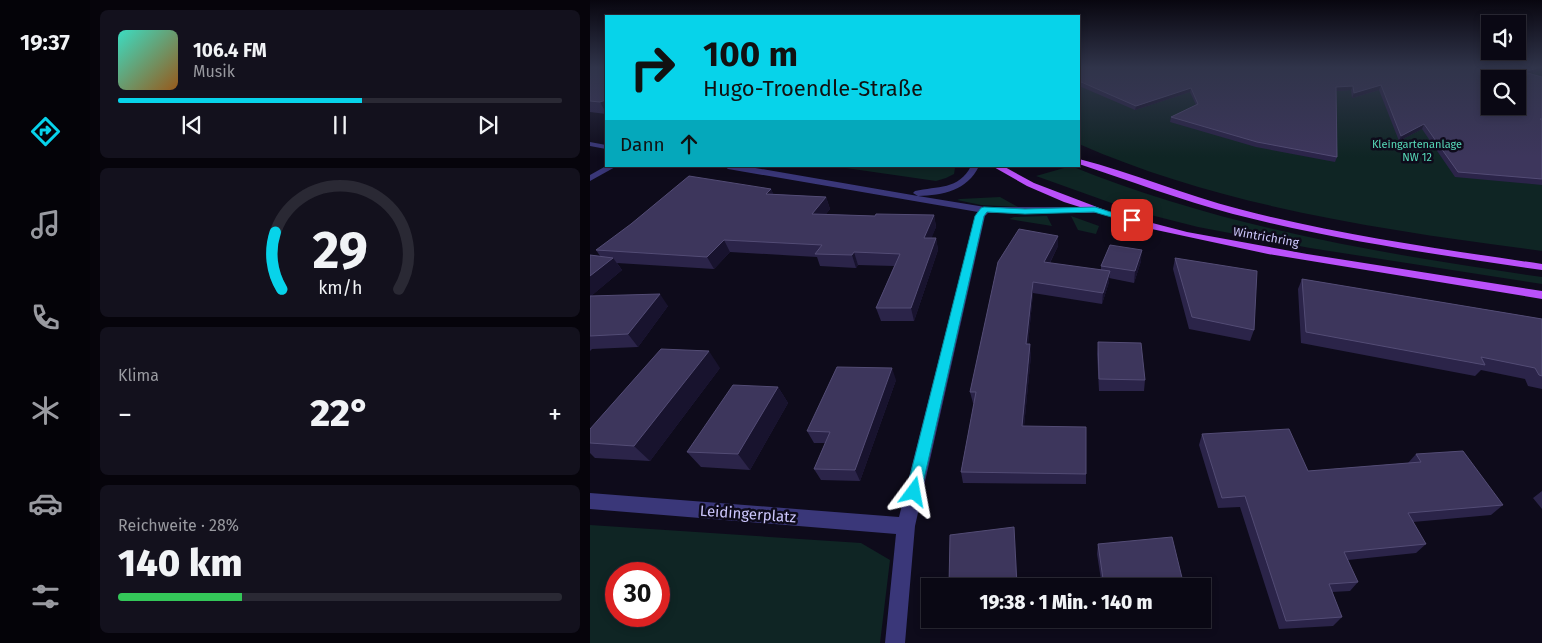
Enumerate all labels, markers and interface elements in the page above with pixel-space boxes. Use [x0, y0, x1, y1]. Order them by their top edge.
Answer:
map controls [1481, 15, 1526, 115]
button: sound [1481, 15, 1526, 60]
text: 19:37 [20, 29, 70, 56]
text: 100 m [703, 33, 798, 75]
icon: right [620, 35, 685, 100]
text: 106.4 FM [193, 39, 267, 62]
text: Musik [193, 62, 235, 81]
button: search [1481, 70, 1526, 115]
text: Hugo-Troendle-Straße [703, 75, 923, 102]
icon: previous [178, 111, 206, 139]
icon: pause [326, 111, 354, 139]
icon: next [474, 111, 502, 139]
icon: directions [28, 114, 63, 149]
icon: ahead [675, 130, 703, 158]
text: Dann [620, 133, 665, 156]
park label: Kleingartenanlage NW 12 [1372, 138, 1462, 164]
pin [1111, 199, 1153, 241]
icon: arrive [1118, 206, 1146, 234]
icon: music [28, 207, 63, 242]
text: 29 [312, 219, 368, 282]
street label: Wintrichring [1232, 224, 1301, 250]
text: km/h [318, 277, 362, 299]
icon: phone [28, 300, 63, 335]
text: Klima [118, 366, 159, 385]
text: 22° [310, 390, 370, 436]
icon: climate [28, 393, 63, 428]
text: − [118, 398, 132, 431]
text: + [548, 398, 562, 431]
position arrow [887, 465, 939, 517]
icon: car [28, 486, 63, 521]
street label: Leidingerplatz [699, 502, 797, 526]
text: Reichweite · 28% [118, 516, 239, 535]
text: 140 km [118, 540, 242, 586]
speed limit sign: 30 [605, 562, 670, 627]
icon: filters [28, 579, 63, 614]
text: 19:38 · 1 Min. · 140 m [979, 591, 1153, 614]

